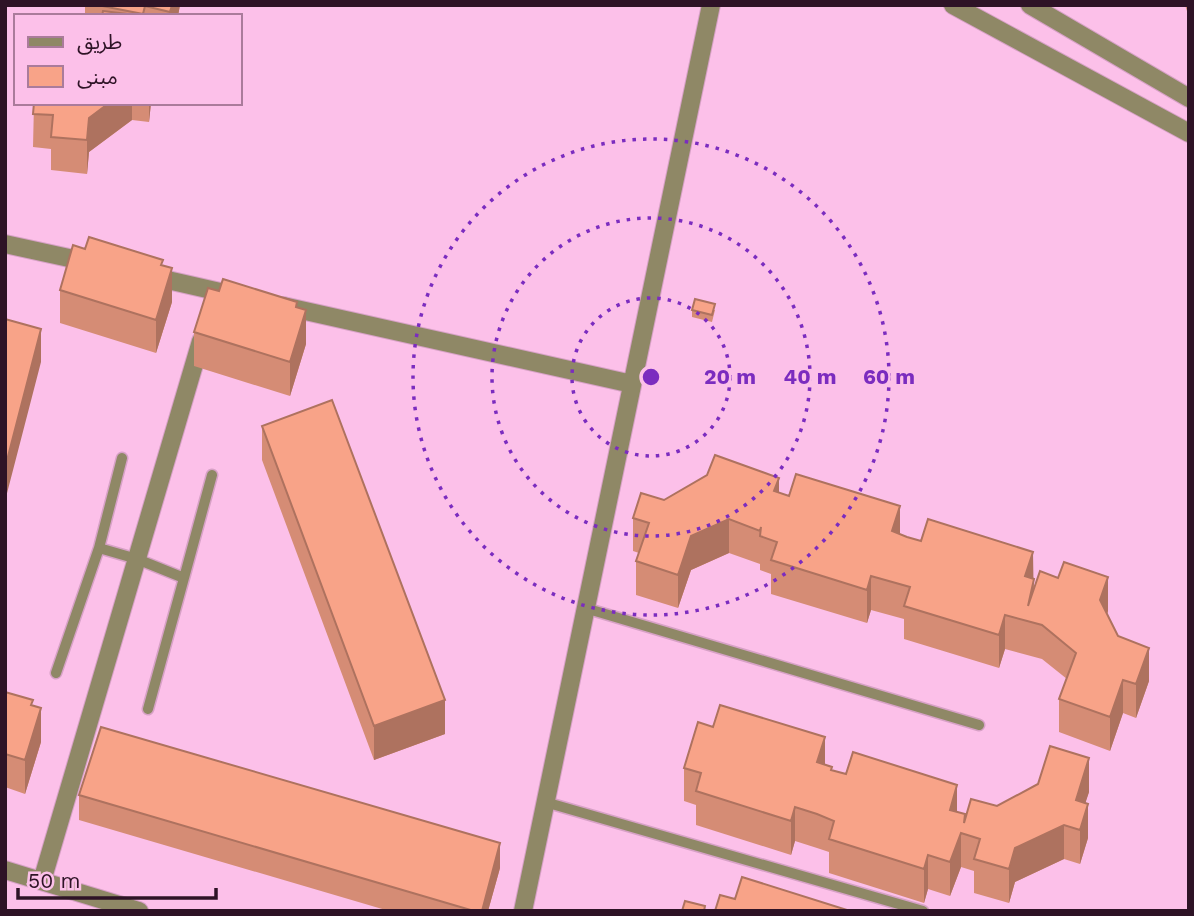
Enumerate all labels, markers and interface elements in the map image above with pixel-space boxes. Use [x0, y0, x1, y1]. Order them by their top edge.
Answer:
legend [14, 14, 242, 105]
text: طريق [77, 29, 122, 55]
text: مبنى [77, 64, 118, 89]
text: 20 m [704, 364, 756, 389]
text: 40 m [784, 364, 836, 389]
text: 60 m [863, 364, 915, 389]
centre of rings [639, 365, 663, 389]
scale bar [18, 856, 215, 900]
text: 50 m [28, 868, 80, 893]

